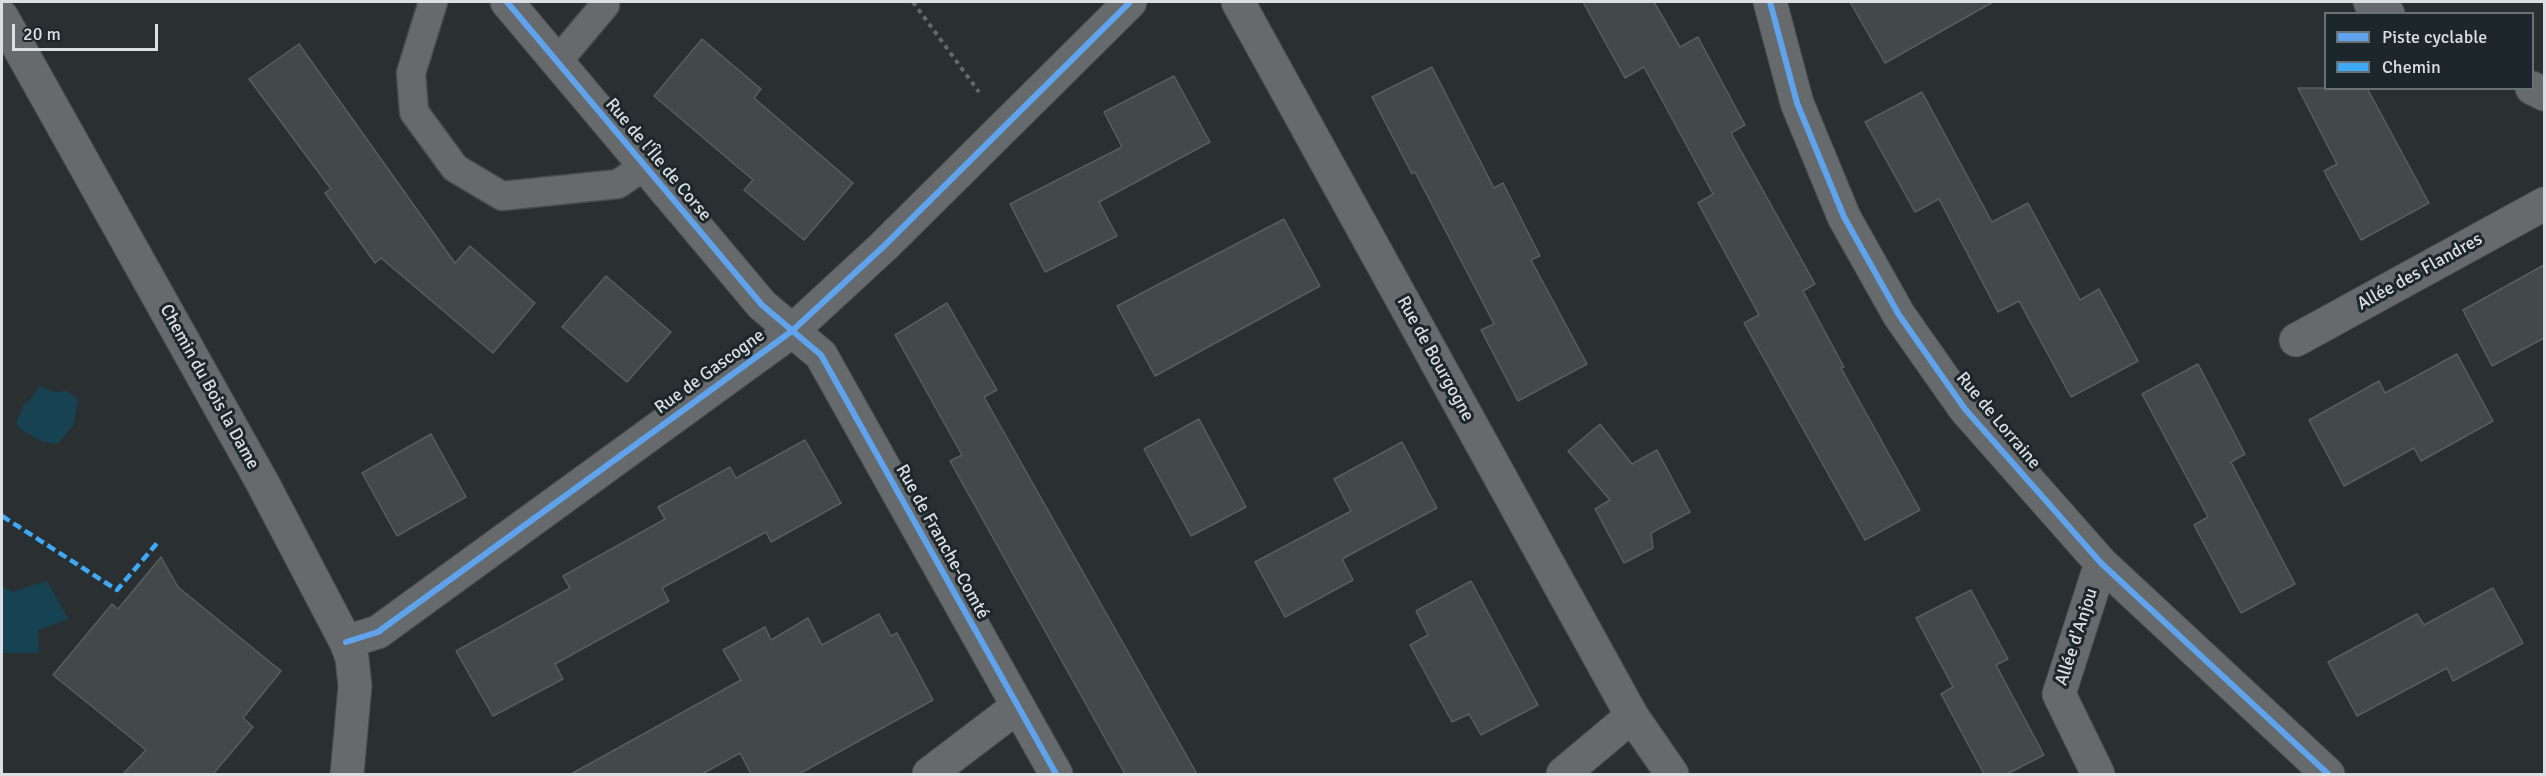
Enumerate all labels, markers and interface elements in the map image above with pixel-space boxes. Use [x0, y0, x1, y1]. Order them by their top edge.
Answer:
scale bar [15, 12, 160, 50]
legend [2324, 12, 2534, 90]
text: 20 m [23, 23, 61, 45]
text: Piste cyclable [2382, 26, 2487, 48]
text: Chemin [2382, 56, 2441, 78]
street label: Rue de l'Île de Corse [600, 94, 716, 226]
street label: Allée des Flandres [2354, 229, 2486, 315]
street label: Rue de Bourgogne [1392, 293, 1478, 425]
street label: Chemin du Bois la Dame [155, 301, 263, 473]
street label: Rue de Gascogne [651, 325, 769, 419]
street label: Rue de Lorraine [1951, 368, 2045, 474]
street label: Rue de Franche-Comté [891, 461, 993, 623]
street label: Allée d'Anjou [2051, 586, 2103, 688]

